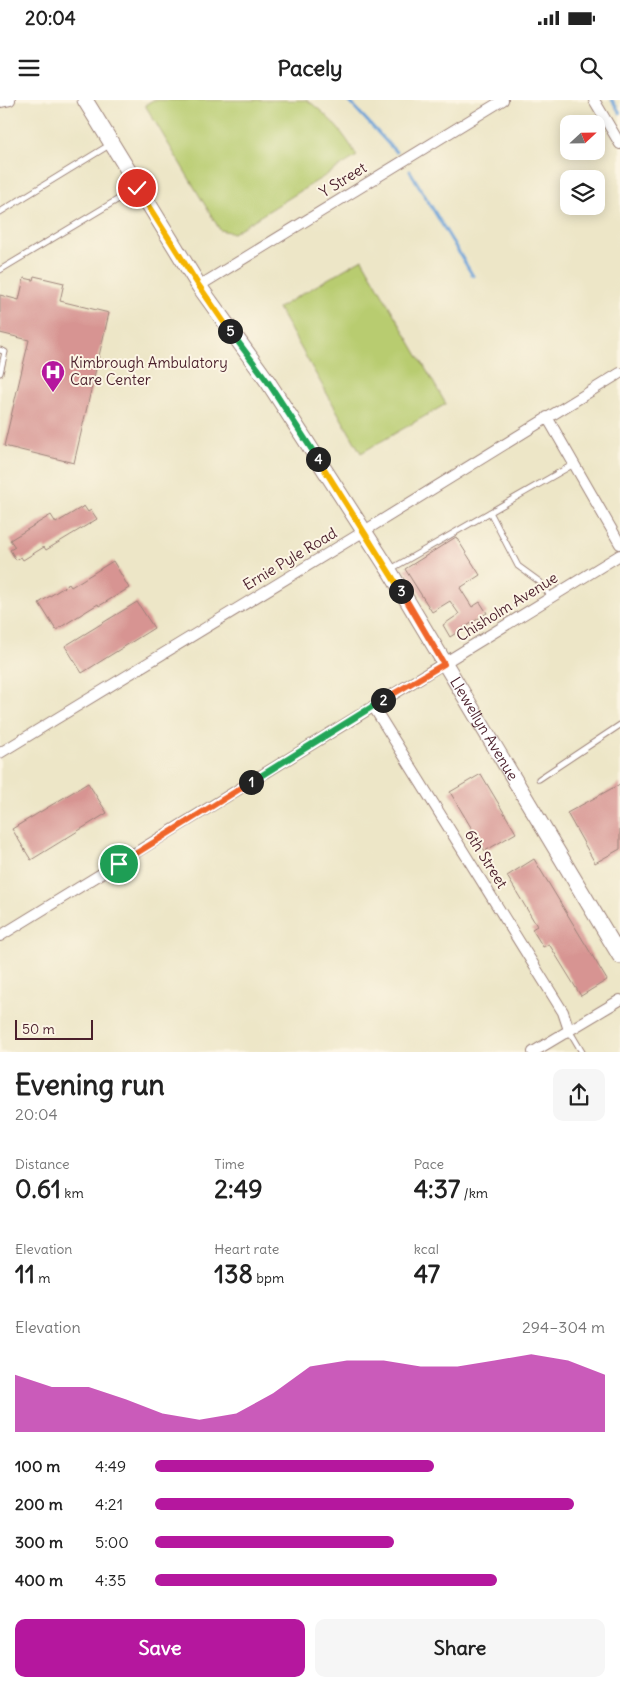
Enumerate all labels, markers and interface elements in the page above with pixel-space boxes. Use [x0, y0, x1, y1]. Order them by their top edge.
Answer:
text: 20:04 [25, 6, 76, 30]
icon: menu [15, 54, 43, 82]
text: Pacely [277, 54, 343, 82]
icon: search [577, 54, 605, 82]
north arrow [560, 115, 605, 160]
map controls [560, 115, 605, 215]
street label: Y Street [316, 158, 370, 201]
pin [116, 167, 158, 209]
button: layers [560, 170, 605, 215]
icon: check [123, 174, 151, 202]
pin: 5 [218, 318, 242, 344]
text: 5 [226, 322, 235, 340]
place label: Kimbrough Ambulatory Care Center [70, 353, 228, 389]
hospital icon: Kimbrough Ambulatory Care Center [40, 359, 66, 393]
pin: 4 [306, 446, 330, 472]
text: 4 [314, 450, 323, 468]
street label: Ernie Pyle Road [239, 523, 340, 594]
street label: Chisholm Avenue [452, 568, 561, 645]
pin: 3 [388, 578, 414, 604]
text: 3 [398, 582, 405, 600]
street label: Llewellyn Avenue [446, 673, 523, 784]
pin: 2 [370, 688, 396, 712]
text: 2 [380, 691, 387, 709]
pin: 1 [238, 770, 264, 794]
text: 1 [249, 773, 254, 791]
street label: 6th Street [461, 826, 512, 892]
pin [98, 843, 140, 885]
icon: arrive [105, 850, 133, 878]
scale bar [15, 1017, 92, 1040]
text: 50 m [22, 1020, 55, 1038]
text: Evening run [15, 1067, 165, 1103]
button: share [553, 1069, 605, 1121]
text: 20:04 [15, 1104, 58, 1124]
text: Distance [15, 1155, 70, 1173]
text: Time [214, 1155, 245, 1173]
text: Pace [414, 1155, 444, 1173]
text: 0.61 [15, 1173, 61, 1205]
text: 2:49 [214, 1173, 263, 1205]
text: 4:37 [414, 1173, 460, 1205]
text: km [61, 1184, 84, 1202]
text: /km [460, 1184, 488, 1202]
text: Elevation [15, 1240, 72, 1258]
text: Heart rate [214, 1240, 279, 1258]
text: kcal [414, 1240, 439, 1258]
text: 11 [15, 1258, 35, 1290]
text: 138 [214, 1258, 253, 1290]
text: 47 [414, 1258, 440, 1290]
text: m [35, 1269, 50, 1287]
text: bpm [253, 1269, 284, 1287]
text: Elevation [15, 1317, 81, 1337]
text: 294–304 m [522, 1317, 605, 1337]
text: 100 m [15, 1456, 60, 1476]
text: 4:49 [95, 1456, 126, 1476]
text: 200 m [15, 1494, 63, 1514]
text: 4:21 [95, 1494, 123, 1514]
text: 300 m [15, 1532, 63, 1552]
text: 5:00 [95, 1532, 129, 1552]
text: 400 m [15, 1570, 63, 1590]
text: 4:35 [95, 1570, 126, 1590]
button: Save [15, 1619, 305, 1677]
button: Share [315, 1619, 605, 1677]

